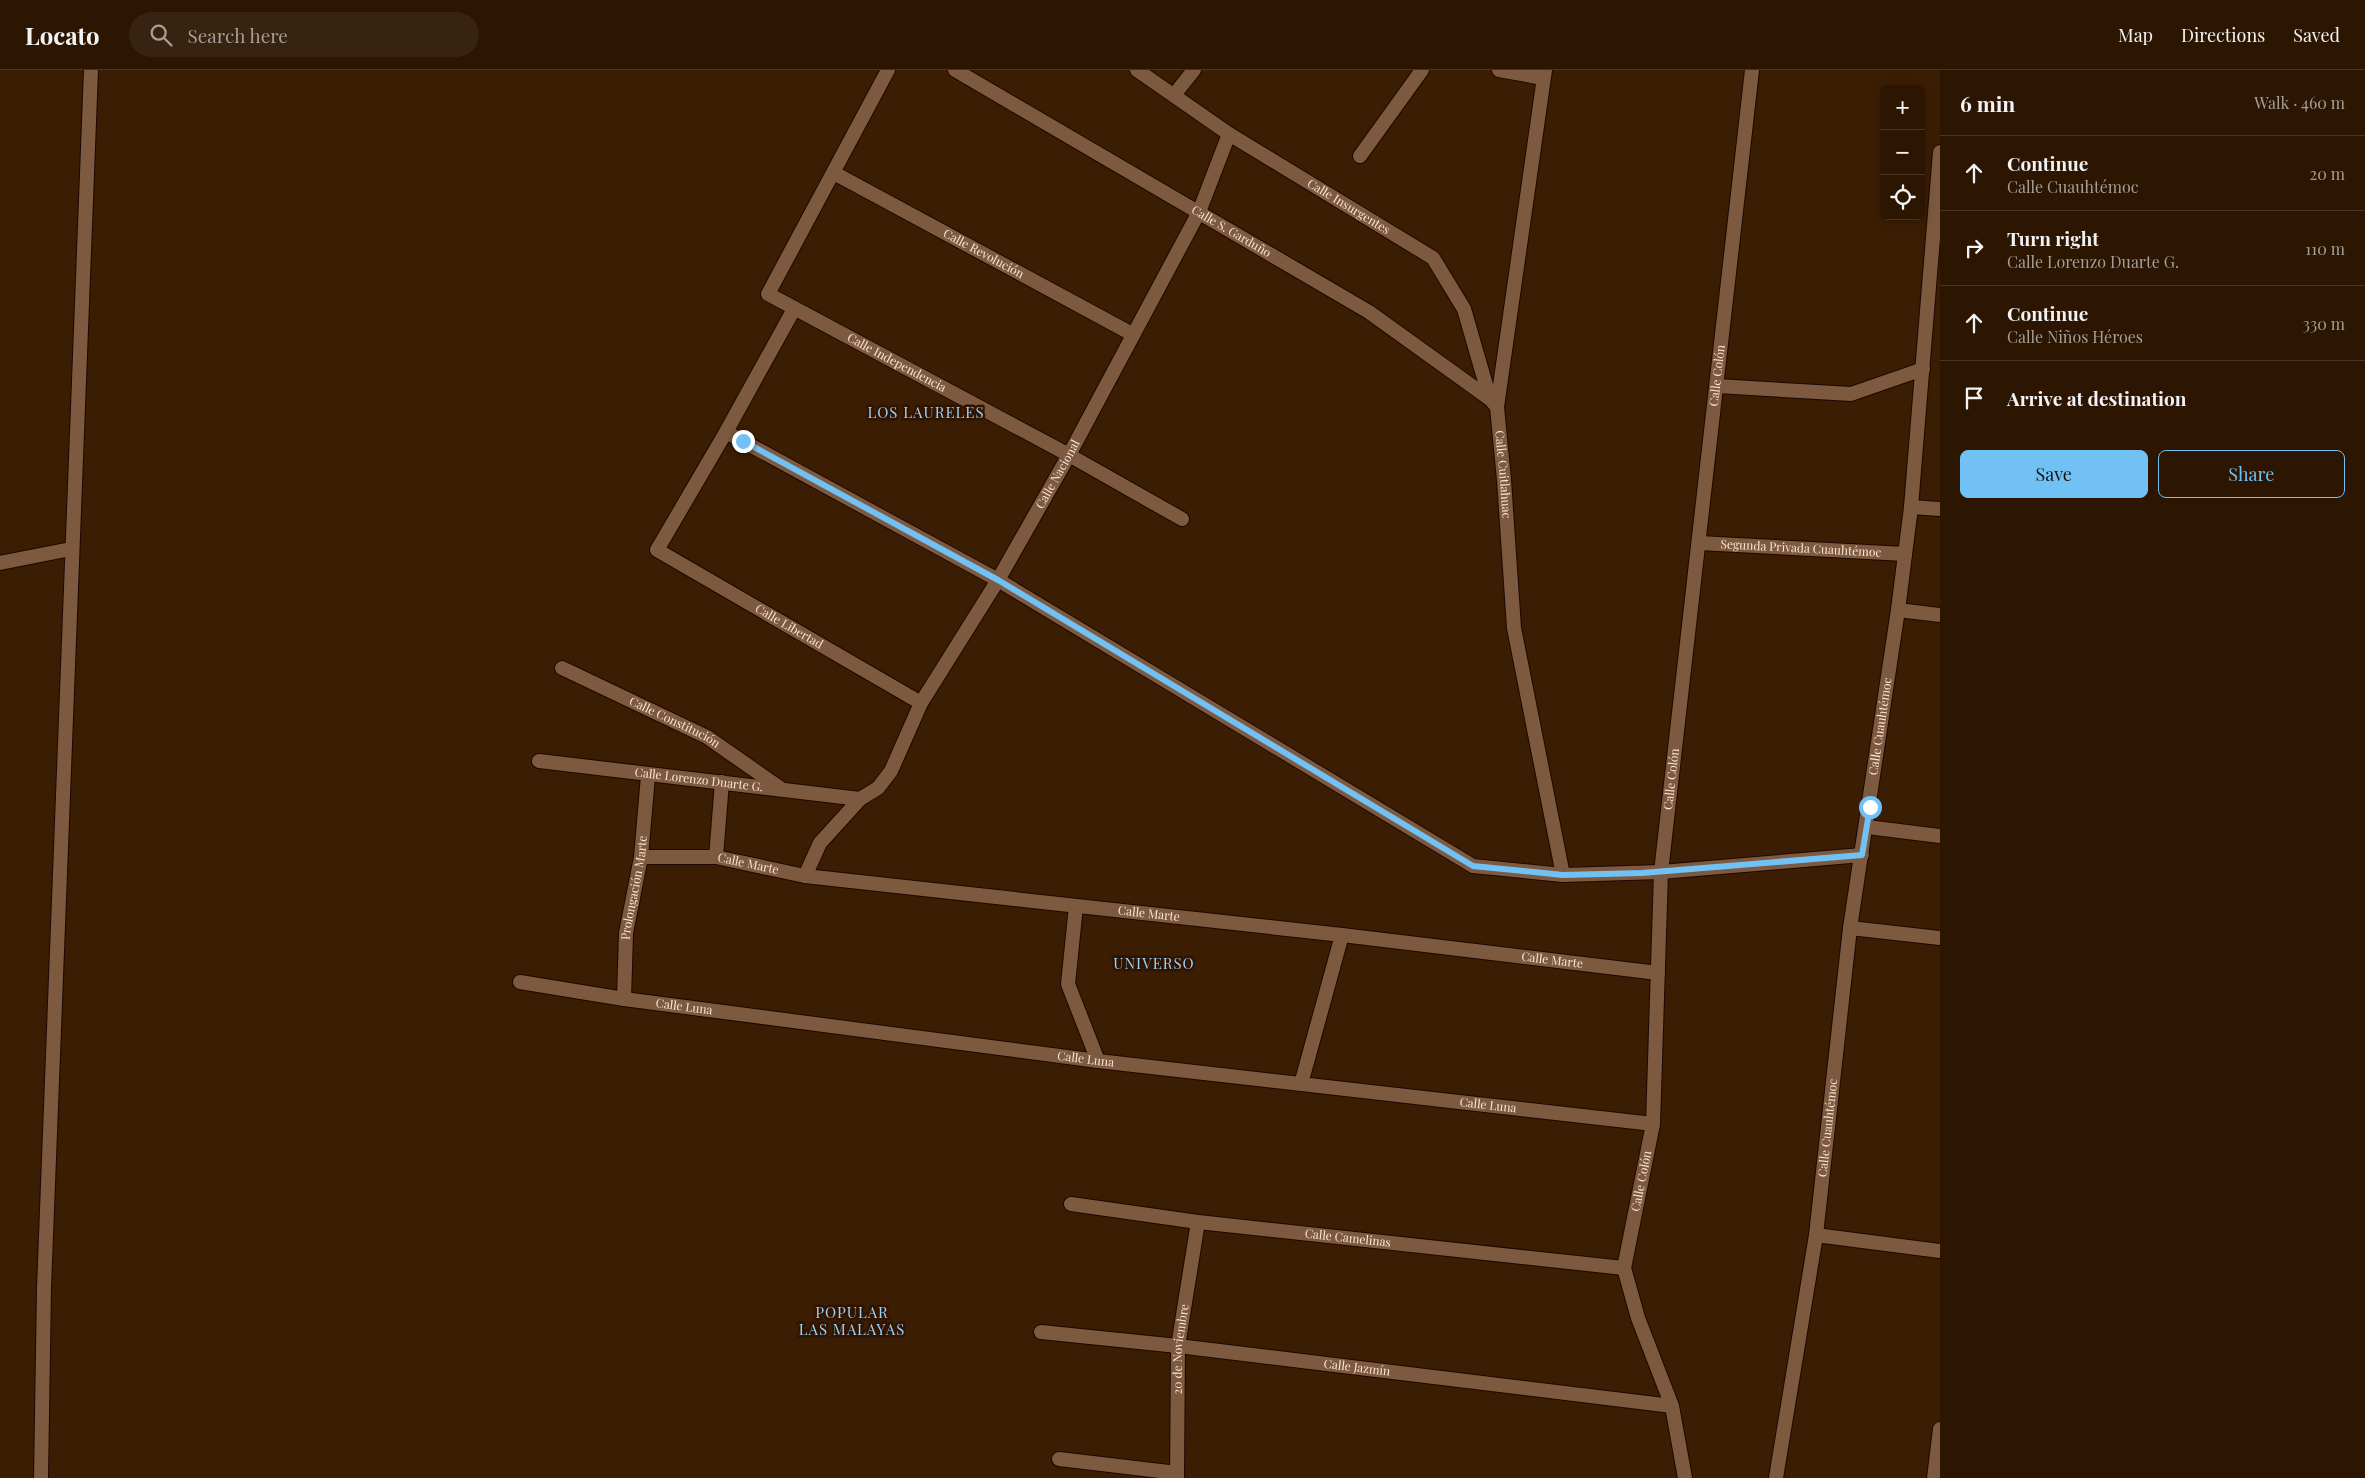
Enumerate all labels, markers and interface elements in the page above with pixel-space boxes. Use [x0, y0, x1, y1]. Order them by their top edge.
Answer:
search box [129, 12, 479, 57]
text: Locato [25, 19, 99, 51]
icon: search [147, 21, 175, 49]
text: Search here [187, 22, 288, 48]
text: Map [2118, 23, 2153, 47]
text: Directions [2181, 23, 2265, 47]
text: Saved [2293, 23, 2340, 47]
map controls [1880, 85, 1925, 220]
button: + [1880, 85, 1925, 130]
text: 6 min [1960, 89, 2015, 117]
text: Walk · 460 m [2254, 92, 2345, 113]
button: − [1880, 130, 1925, 175]
text: Continue [2007, 150, 2088, 176]
icon: ahead [1960, 159, 1988, 187]
text: 20 m [2310, 163, 2345, 184]
street label: Calle Insurgentes [1305, 175, 1393, 237]
button: locate [1880, 175, 1925, 220]
text: Calle Cuauhtémoc [2007, 176, 2139, 197]
street label: Calle S. Garduño [1189, 201, 1275, 260]
street label: Calle Revolución [941, 225, 1027, 281]
text: Turn right [2007, 225, 2099, 251]
icon: right [1960, 234, 1988, 262]
text: 110 m [2305, 238, 2345, 259]
text: Calle Lorenzo Duarte G. [2007, 251, 2179, 272]
text: Continue [2007, 300, 2088, 326]
icon: ahead [1960, 309, 1988, 337]
text: 330 m [2303, 313, 2345, 334]
text: Calle Niños Héroes [2007, 326, 2143, 347]
street label: Calle Independencia [845, 329, 949, 395]
street label: Calle Colón [1705, 344, 1728, 407]
icon: arrive [1960, 384, 1988, 412]
text: Arrive at destination [2007, 385, 2187, 411]
district label: LOS LAURELES [867, 402, 985, 422]
street label: Calle Cuitlahuac [1492, 429, 1516, 519]
route end [732, 430, 755, 453]
street label: Calle Nacional [1031, 436, 1083, 511]
button: Save [1960, 450, 2148, 498]
button: Share [2158, 450, 2345, 498]
street label: Segunda Privada Cuauhtémoc [1720, 535, 1882, 560]
street label: Calle Libertad [753, 600, 827, 652]
street label: Calle Cuauhtémoc [1864, 676, 1895, 776]
street label: Calle Constitución [627, 692, 724, 751]
street label: Calle Colón [1659, 747, 1682, 811]
street label: Calle Lorenzo Duarte G. [634, 763, 764, 794]
route start [1859, 796, 1882, 819]
street label: Prolongación Marte [617, 835, 650, 940]
street label: Calle Marte [716, 849, 781, 877]
street label: Calle Marte [1117, 901, 1181, 924]
street label: Calle Marte [1521, 948, 1584, 971]
district label: UNIVERSO [1113, 953, 1195, 973]
street label: Calle Luna [655, 994, 714, 1018]
street label: Calle Luna [1056, 1047, 1115, 1070]
street label: Calle Cuauhtémoc [1813, 1078, 1840, 1178]
street label: Calle Luna [1459, 1093, 1518, 1115]
street label: Calle Colón [1627, 1149, 1654, 1213]
street label: Calle Camelinas [1304, 1225, 1392, 1250]
district label: POPULAR LAS MALAYAS [799, 1302, 905, 1339]
street label: 20 de Noviembre [1169, 1303, 1192, 1394]
street label: Calle Jazmín [1323, 1355, 1391, 1379]

